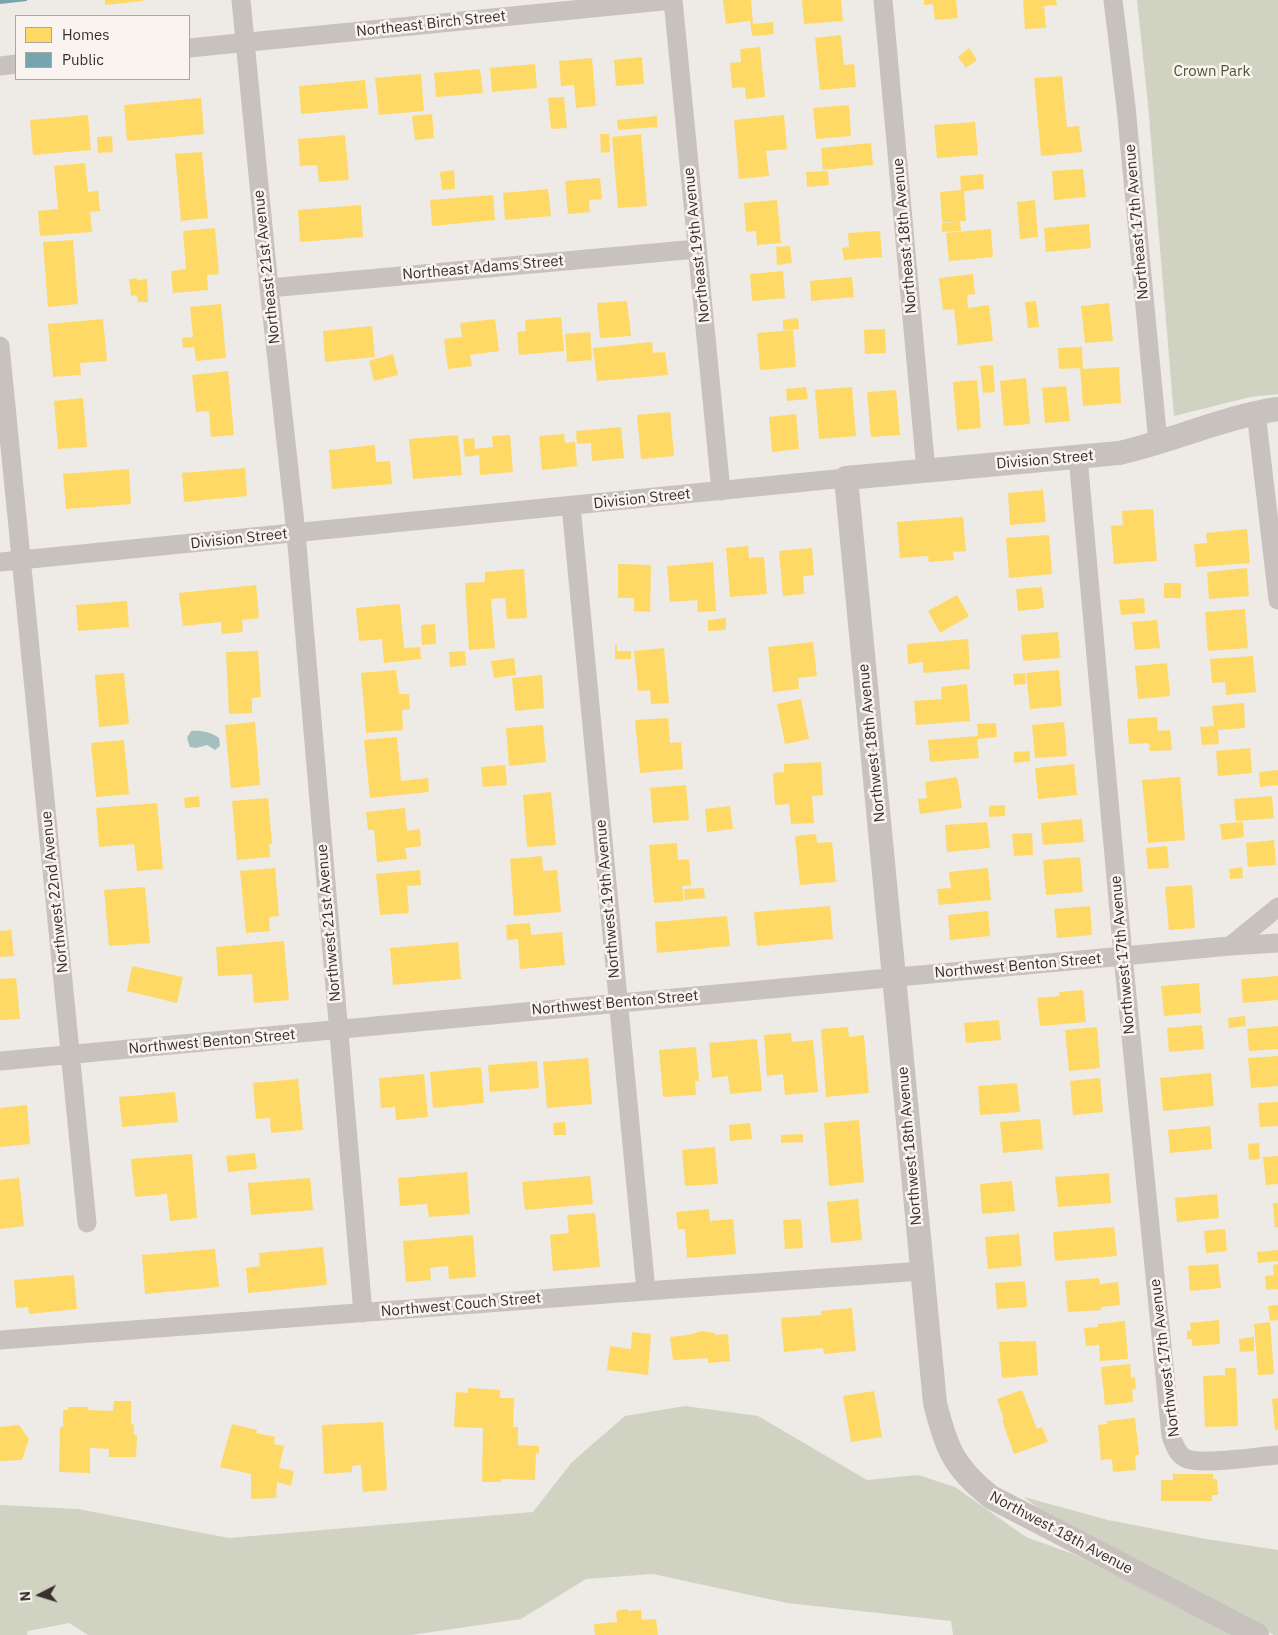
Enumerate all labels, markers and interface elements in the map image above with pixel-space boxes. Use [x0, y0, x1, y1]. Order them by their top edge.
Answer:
street label: Northeast Birch Street [355, 7, 507, 41]
legend [15, 15, 190, 80]
text: Homes [62, 25, 110, 44]
text: Public [62, 50, 104, 69]
park label: Crown Park [1173, 63, 1251, 81]
street label: Northeast 17th Avenue [1121, 144, 1153, 300]
street label: Northeast 18th Avenue [889, 158, 921, 314]
street label: Northeast 19th Avenue [680, 166, 714, 324]
street label: Northeast 21st Avenue [250, 189, 284, 345]
street label: Northeast Adams Street [402, 252, 564, 284]
street label: Division Street [996, 447, 1094, 473]
street label: Division Street [593, 485, 691, 513]
street label: Division Street [190, 525, 288, 553]
street label: Northwest 18th Avenue [855, 663, 889, 823]
street label: Northwest 22nd Avenue [38, 810, 72, 974]
street label: Northwest 19th Avenue [592, 819, 624, 979]
street label: Northwest 21st Avenue [313, 843, 345, 1003]
street label: Northwest 17th Avenue [1107, 875, 1139, 1035]
street label: Northwest Benton Street [934, 950, 1102, 982]
street label: Northwest Benton Street [531, 987, 699, 1019]
street label: Northwest Benton Street [128, 1026, 296, 1058]
street label: Northwest 18th Avenue [894, 1066, 926, 1226]
street label: Northwest 17th Avenue [1146, 1278, 1184, 1438]
street label: Northwest Couch Street [380, 1289, 542, 1321]
street label: Northwest 18th Avenue [986, 1488, 1136, 1578]
north arrow [15, 1570, 65, 1620]
text: N [16, 1590, 34, 1602]

